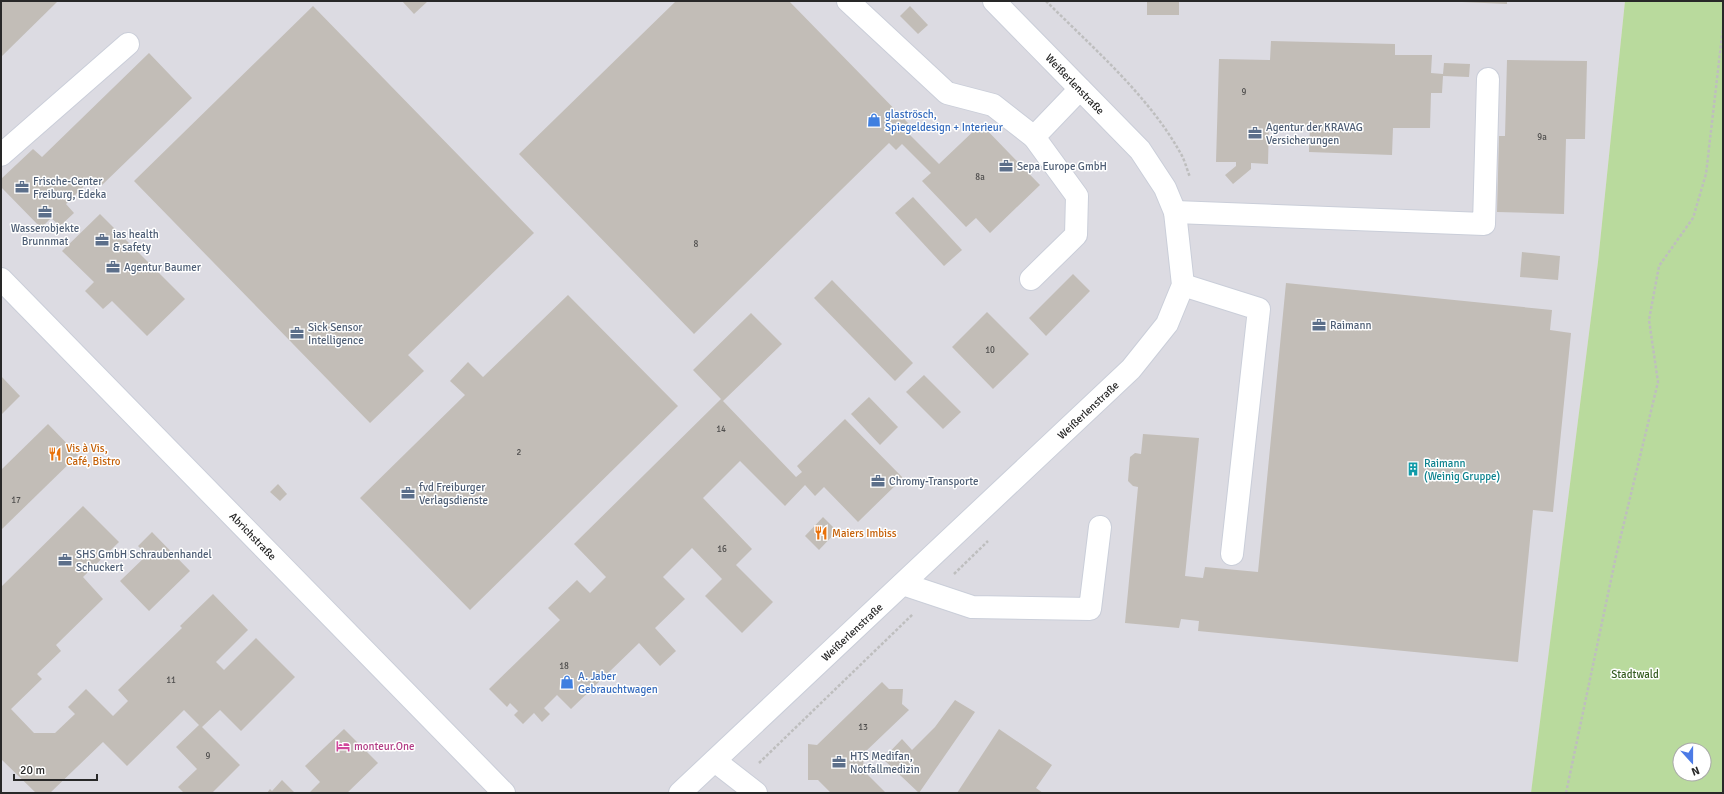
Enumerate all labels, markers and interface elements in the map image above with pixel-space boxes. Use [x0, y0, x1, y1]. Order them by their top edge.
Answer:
street label: Weißerlenstraße [1043, 51, 1107, 117]
house number: 9 [1242, 87, 1247, 98]
place label: glaströsch, Spiegeldesign + Interieur [885, 108, 1003, 134]
shop icon: glaströsch, Spiegeldesign + Interieur [866, 112, 882, 128]
place label: Agentur der KRAVAG Versicherungen [1266, 121, 1363, 147]
office icon: Agentur der KRAVAG Versicherungen [1247, 125, 1263, 141]
house number: 9a [1537, 132, 1547, 143]
office icon: Sepa Europe GmbH [998, 158, 1014, 174]
place label: Sepa Europe GmbH [1017, 160, 1107, 173]
house number: 8a [975, 172, 985, 183]
place label: Frische-Center Freiburg, Edeka [33, 175, 107, 201]
office icon: Frische-Center Freiburg, Edeka [14, 179, 30, 195]
office icon: Wasserobjekte Brunnmat [37, 204, 53, 220]
place label: Wasserobjekte Brunnmat [11, 222, 79, 248]
place label: ias health & safety [113, 228, 159, 254]
office icon: ias health & safety [94, 232, 110, 248]
house number: 8 [694, 239, 699, 250]
office icon: Agentur Baumer [105, 259, 121, 275]
place label: Agentur Baumer [124, 261, 201, 274]
office icon: Raimann [1311, 317, 1327, 333]
place label: Raimann [1330, 319, 1371, 332]
place label: Sick Sensor Intelligence [308, 321, 364, 347]
office icon: Sick Sensor Intelligence [289, 325, 305, 341]
house number: 10 [985, 345, 995, 356]
street label: Weißerlenstraße [1055, 379, 1122, 442]
house number: 14 [716, 424, 726, 435]
place label: Vis à Vis, Café, Bistro [66, 442, 121, 468]
restaurant icon: Vis à Vis, Café, Bistro [47, 446, 63, 462]
house number: 2 [517, 447, 522, 458]
place label: Raimann (Weinig Gruppe) [1424, 457, 1500, 483]
building icon: Raimann (Weinig Gruppe) [1405, 461, 1421, 477]
office icon: Chromy-Transporte [870, 473, 886, 489]
place label: Chromy-Transporte [889, 475, 979, 488]
place label: fvd Freiburger Verlagsdienste [419, 481, 488, 507]
office icon: fvd Freiburger Verlagsdienste [400, 485, 416, 501]
house number: 17 [11, 495, 21, 506]
street label: Abrichstraße [227, 510, 279, 563]
restaurant icon: Maiers Imbiss [813, 525, 829, 541]
place label: Maiers Imbiss [832, 527, 897, 540]
house number: 16 [717, 544, 727, 555]
place label: SHS GmbH Schraubenhandel Schuckert [76, 548, 212, 574]
office icon: SHS GmbH Schraubenhandel Schuckert [57, 552, 73, 568]
street label: Weißerlenstraße [819, 601, 886, 664]
house number: 18 [559, 661, 569, 672]
park label: Stadtwald [1611, 668, 1659, 681]
place label: A. Jaber Gebrauchtwagen [578, 670, 658, 696]
shop icon: A. Jaber Gebrauchtwagen [559, 674, 575, 690]
house number: 11 [166, 675, 176, 686]
house number: 13 [858, 722, 868, 733]
hotel icon: monteur.One [335, 738, 351, 754]
place label: monteur.One [354, 740, 414, 753]
north arrow [1672, 742, 1712, 782]
place label: HTS Medifan, Notfallmedizin [850, 750, 920, 776]
house number: 9 [206, 751, 211, 762]
office icon: HTS Medifan, Notfallmedizin [831, 754, 847, 770]
scale bar [14, 756, 97, 782]
text: 20 m [20, 763, 45, 778]
text: N [1690, 763, 1701, 778]

